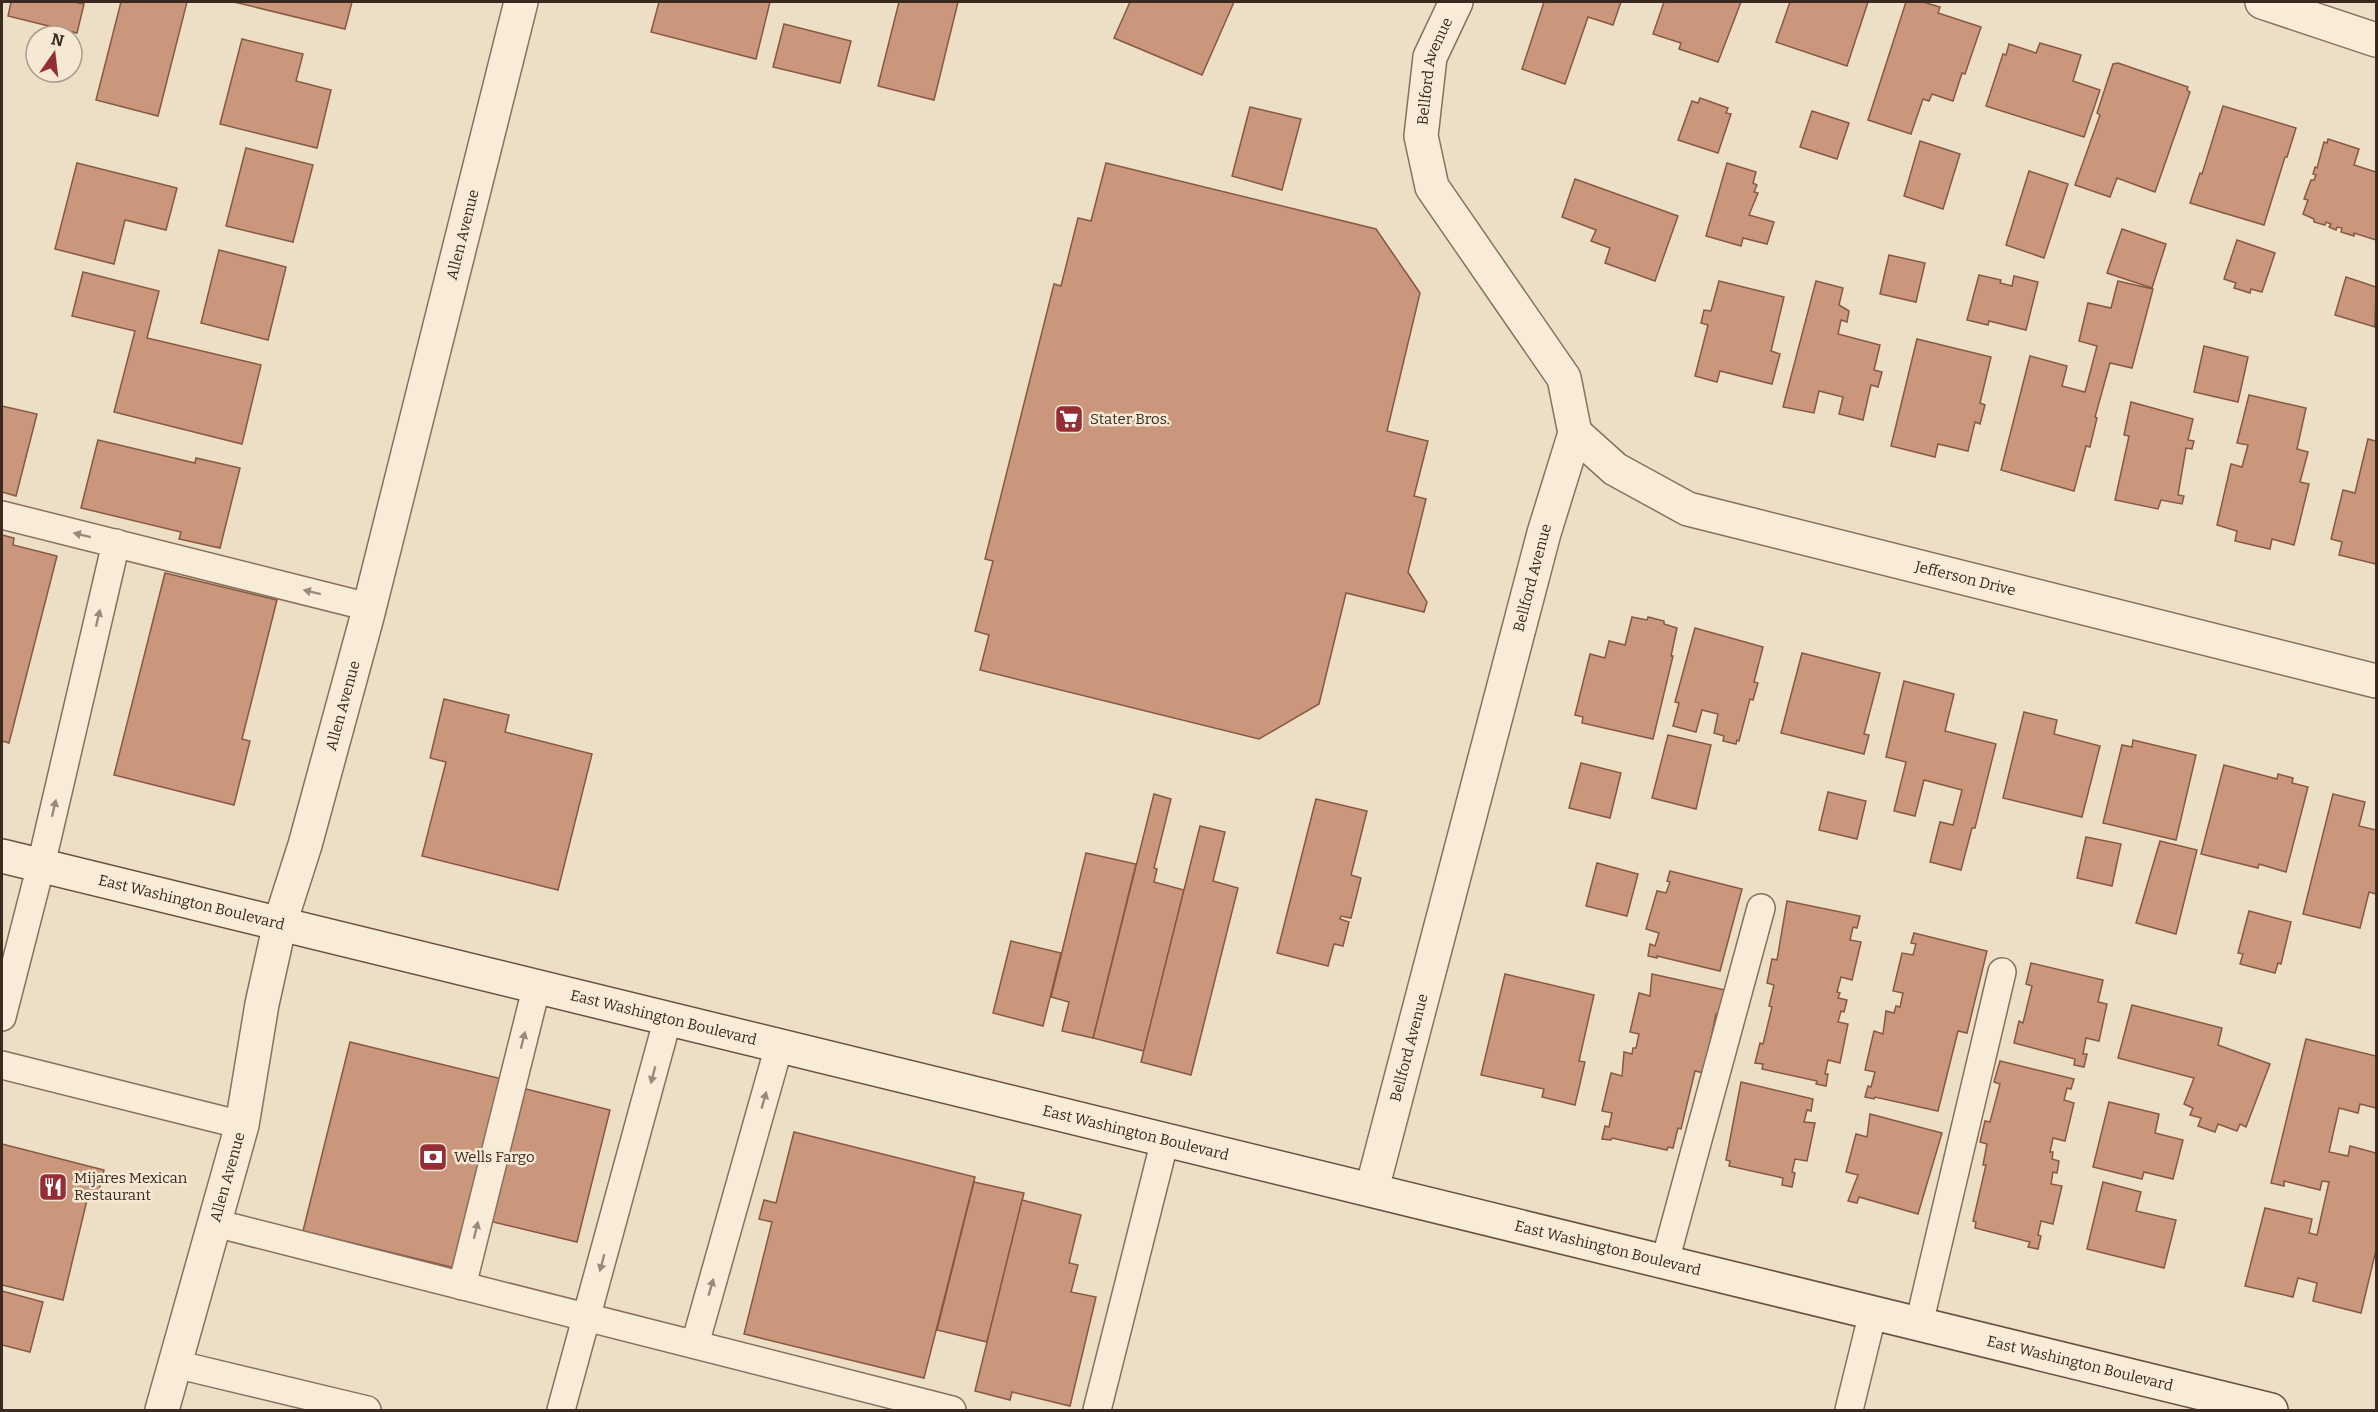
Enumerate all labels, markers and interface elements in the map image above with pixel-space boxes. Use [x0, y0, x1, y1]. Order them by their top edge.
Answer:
street label: Bellford Avenue [1413, 15, 1456, 126]
north arrow [24, 24, 84, 84]
text: N [49, 29, 66, 51]
street label: Allen Avenue [443, 188, 483, 282]
supermarket icon: Stater Bros. [1053, 403, 1085, 435]
place label: Stater Bros. [1090, 410, 1170, 428]
street label: Bellford Avenue [1509, 521, 1555, 634]
one-way arrow [73, 529, 91, 539]
street label: Jefferson Drive [1912, 557, 2018, 600]
one-way arrow [303, 587, 321, 597]
one-way arrow [94, 609, 104, 627]
street label: Allen Avenue [322, 659, 364, 753]
one-way arrow [50, 799, 60, 817]
street label: East Washington Boulevard [96, 871, 286, 934]
street label: East Washington Boulevard [569, 986, 759, 1049]
street label: Bellford Avenue [1386, 992, 1432, 1104]
one-way arrow [519, 1031, 529, 1049]
one-way arrow [647, 1065, 657, 1084]
one-way arrow [759, 1090, 769, 1109]
street label: East Washington Boulevard [1041, 1101, 1231, 1164]
street label: Allen Avenue [206, 1130, 249, 1224]
bank icon: Wells Fargo [417, 1141, 449, 1173]
place label: Wells Fargo [454, 1148, 535, 1166]
place label: Mijares Mexican Restaurant [74, 1169, 188, 1204]
restaurant icon: Mijares Mexican Restaurant [37, 1171, 69, 1203]
street label: East Washington Boulevard [1513, 1217, 1703, 1280]
one-way arrow [472, 1220, 482, 1239]
one-way arrow [596, 1254, 606, 1272]
one-way arrow [707, 1278, 716, 1296]
street label: East Washington Boulevard [1985, 1332, 2175, 1395]

